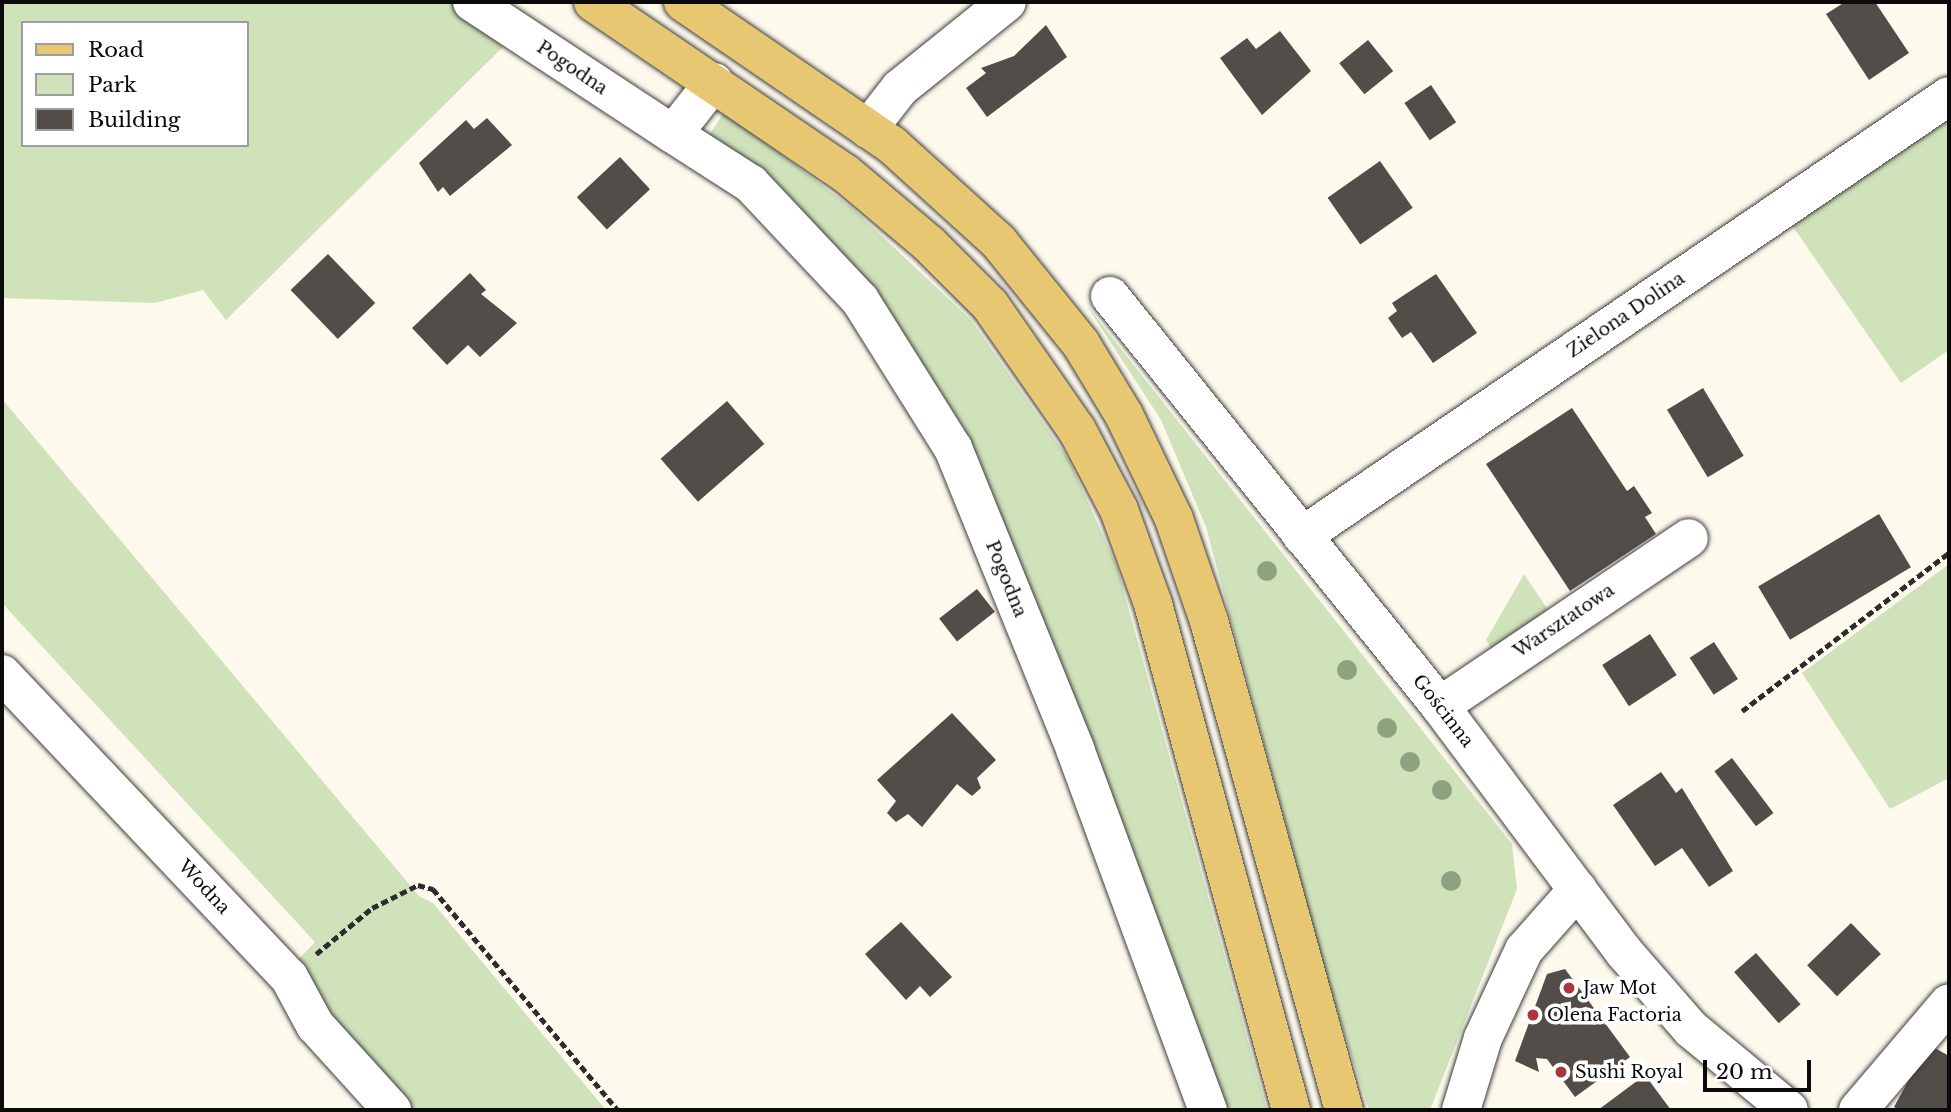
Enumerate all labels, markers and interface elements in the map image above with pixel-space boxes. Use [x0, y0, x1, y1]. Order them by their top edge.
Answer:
legend [21, 21, 248, 147]
text: Road [88, 37, 144, 63]
street label: Pogodna [533, 37, 611, 99]
text: Park [88, 72, 137, 98]
text: Building [88, 107, 180, 133]
street label: Zielona Dolina [1563, 268, 1689, 362]
street label: Pogodna [981, 538, 1031, 620]
street label: Warsztatowa [1510, 579, 1618, 663]
street label: Gościnna [1408, 670, 1478, 752]
street label: Wodna [174, 855, 234, 919]
place label: Jaw Mot [1583, 977, 1657, 999]
marker: Jaw Mot [1561, 980, 1577, 996]
place label: Olena Factoria [1547, 1004, 1682, 1026]
marker: Olena Factoria [1525, 1007, 1541, 1023]
scale bar [1706, 1046, 1814, 1090]
text: 20 m [1716, 1059, 1773, 1085]
place label: Sushi Royal [1575, 1061, 1683, 1083]
marker: Sushi Royal [1553, 1064, 1569, 1080]

